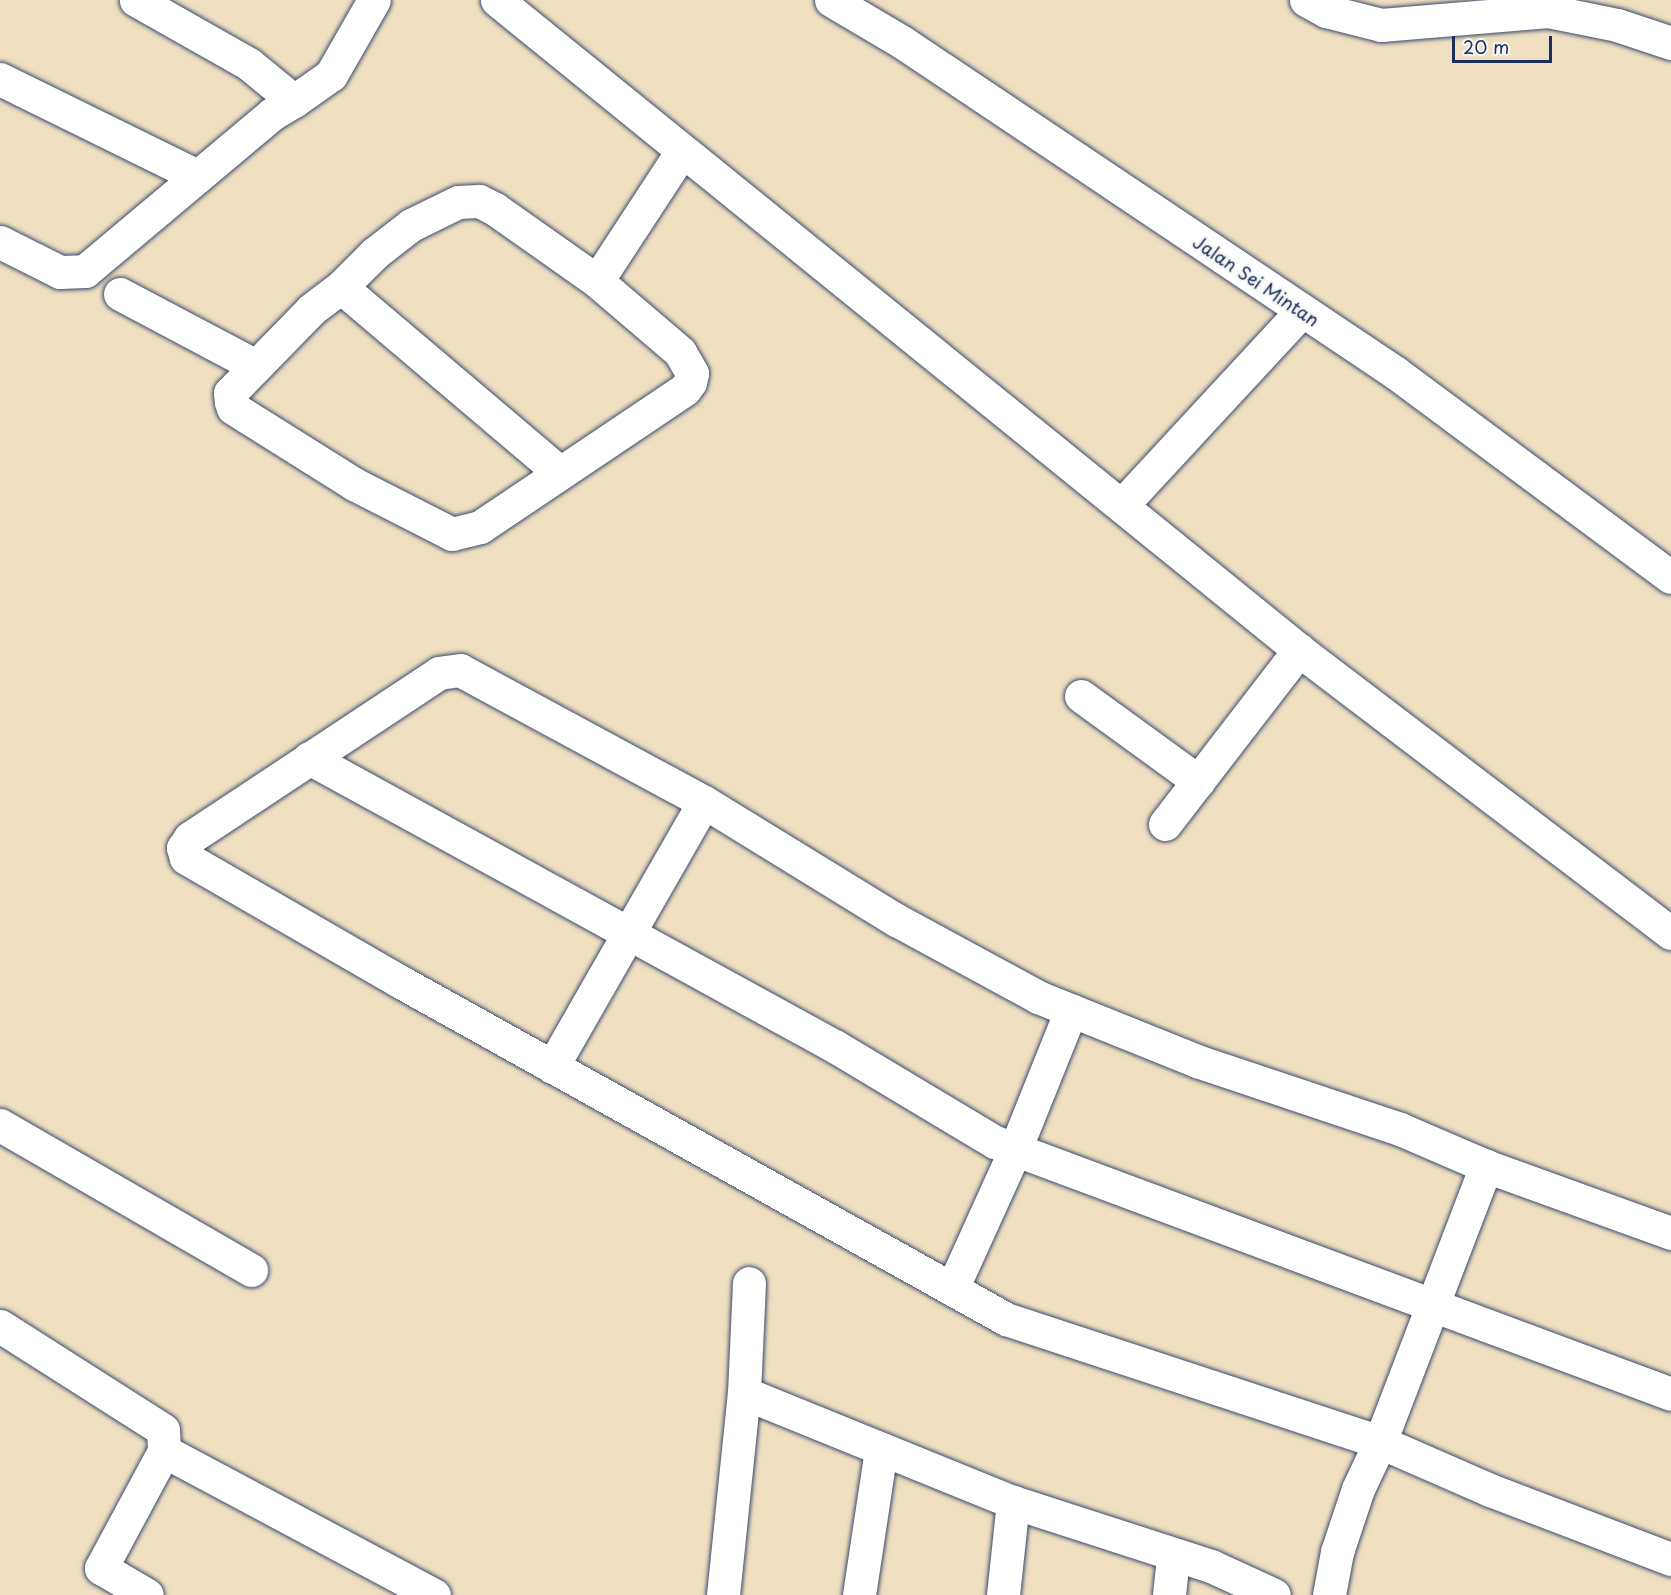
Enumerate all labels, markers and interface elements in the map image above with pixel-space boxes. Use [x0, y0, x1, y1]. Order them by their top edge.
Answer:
scale bar [1455, 24, 1556, 62]
text: 20 m [1463, 33, 1509, 60]
street label: Jalan Sei Mintan [1189, 231, 1323, 331]

